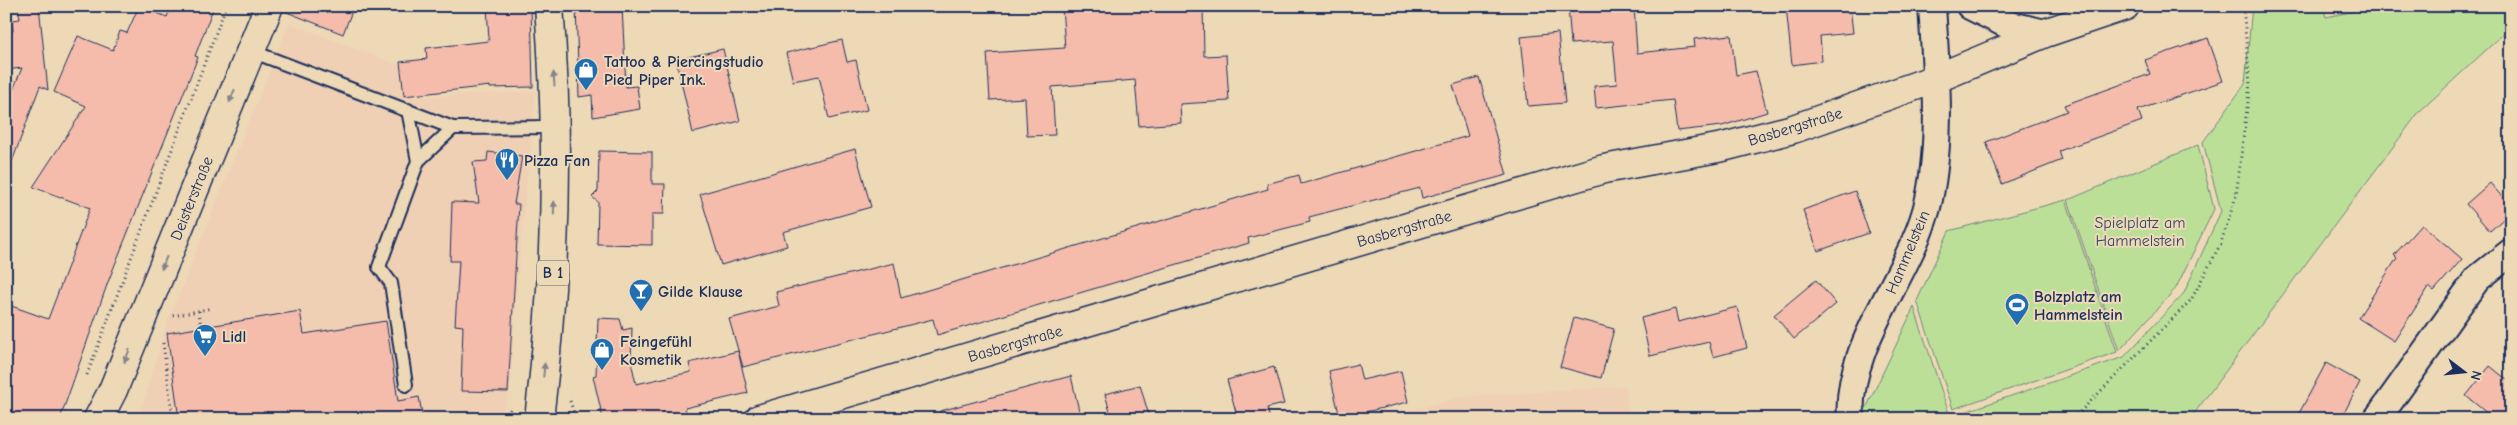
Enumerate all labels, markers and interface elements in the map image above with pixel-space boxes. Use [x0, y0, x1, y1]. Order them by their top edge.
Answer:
place label: Tattoo & Piercingstudio Pied Piper Ink. [604, 53, 764, 89]
shop icon: Tattoo & Piercingstudio Pied Piper Ink. [573, 57, 599, 91]
one-way arrow [550, 70, 558, 86]
one-way arrow [228, 89, 236, 103]
street label: Basbergstraße [1746, 104, 1845, 150]
restaurant icon: Pizza Fan [494, 147, 520, 181]
place label: Pizza Fan [524, 152, 590, 170]
street label: Deisterstraße [167, 154, 217, 243]
one-way arrow [551, 200, 559, 216]
street label: Basbergstraße [1355, 207, 1454, 251]
street label: Hammelstein [1882, 208, 1934, 297]
park label: Spielplatz am Hammelstein [2094, 214, 2186, 250]
one-way arrow [160, 256, 168, 270]
road number: B 1 [537, 260, 569, 286]
bar icon: Gilde Klause [628, 278, 654, 312]
place label: Gilde Klause [658, 283, 743, 301]
place label: Bolzplatz am Hammelstein [2034, 288, 2123, 324]
sports icon: Bolzplatz am Hammelstein [2004, 292, 2030, 326]
street label: Basbergstraße [966, 322, 1065, 366]
supermarket icon: Lidl [192, 323, 218, 357]
place label: Lidl [222, 328, 246, 346]
place label: Feingefühl Kosmetik [620, 333, 692, 369]
shop icon: Feingefühl Kosmetik [589, 337, 615, 371]
one-way arrow [122, 348, 130, 363]
north arrow [2440, 348, 2490, 398]
one-way arrow [540, 362, 548, 378]
text: N [2467, 369, 2485, 382]

